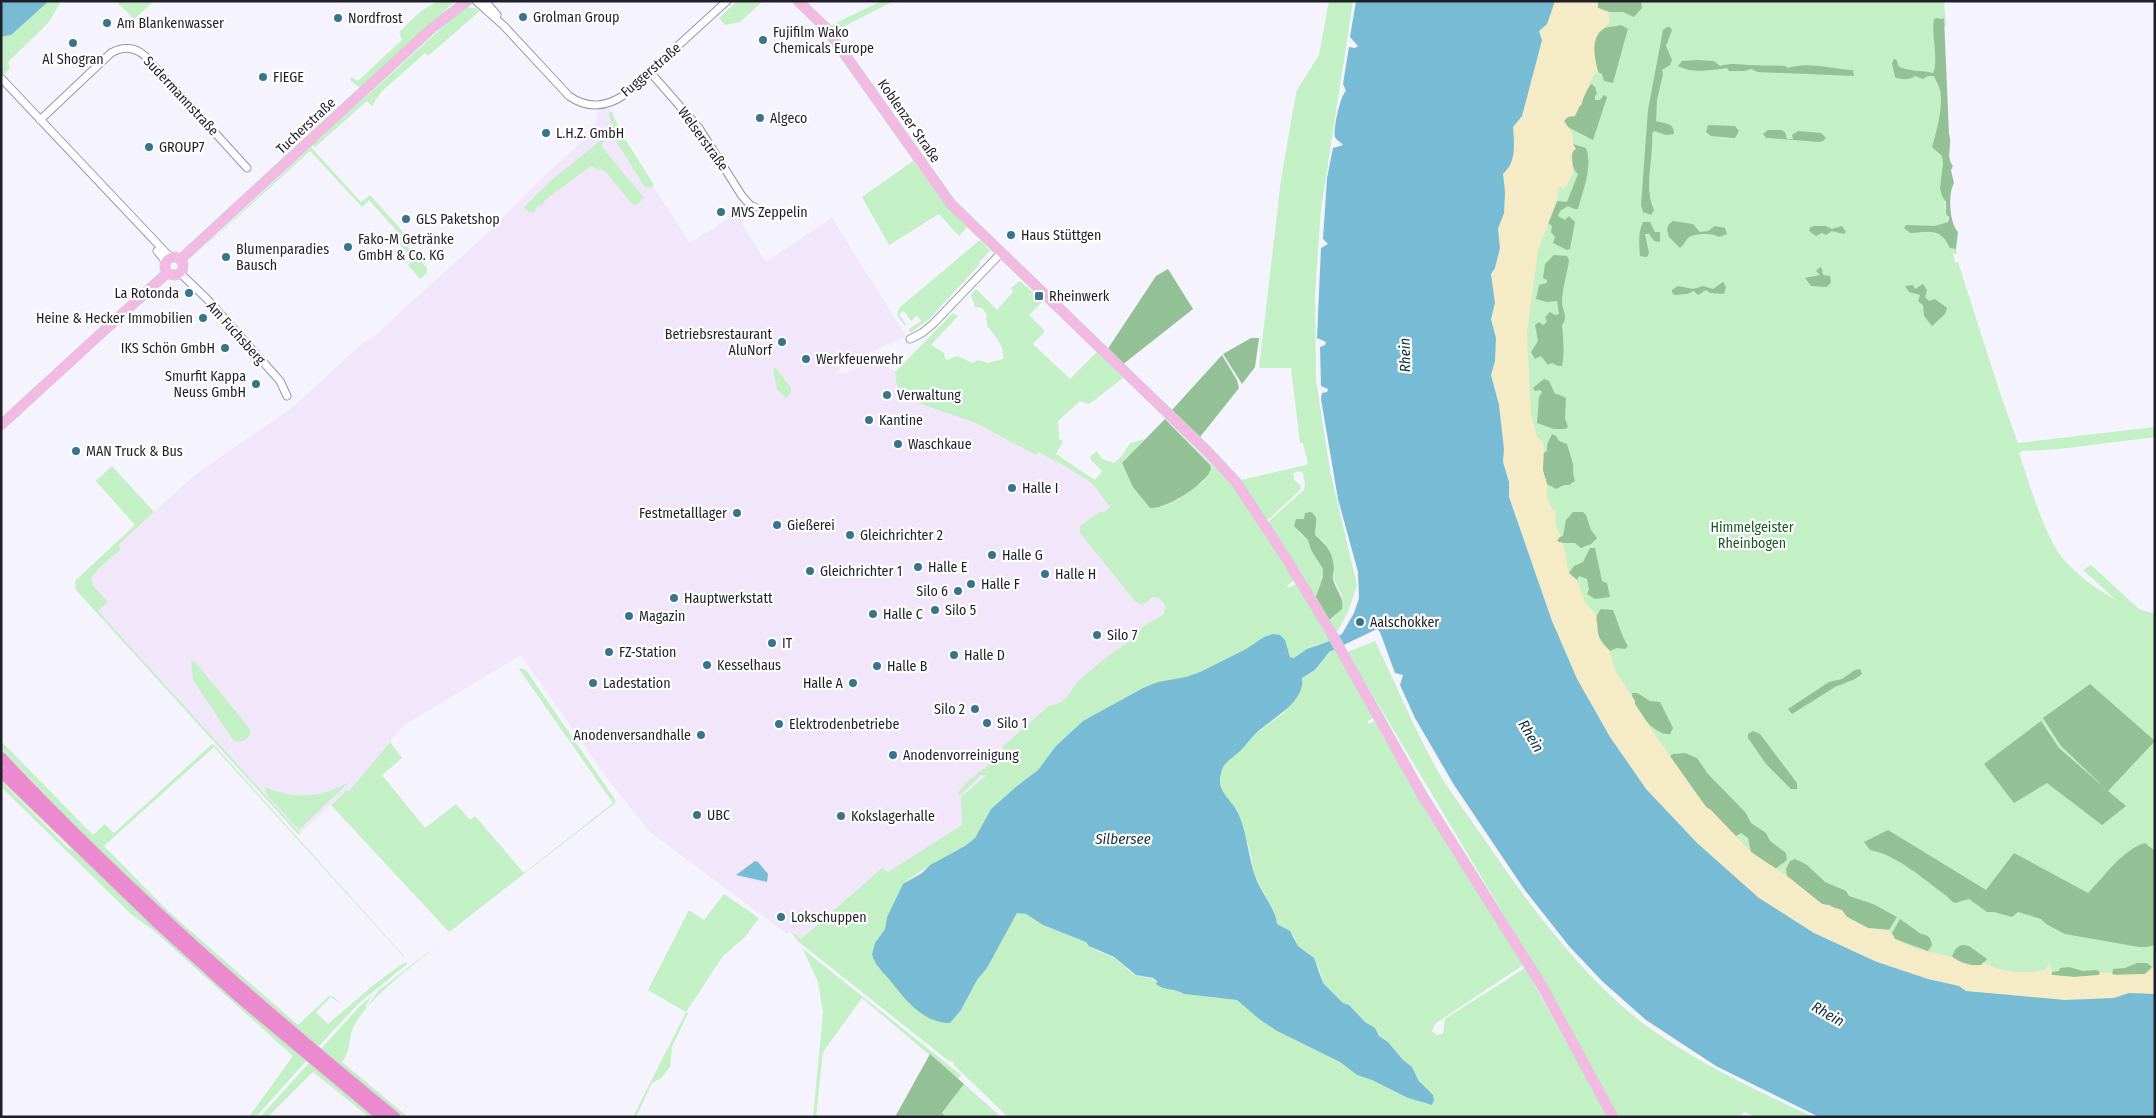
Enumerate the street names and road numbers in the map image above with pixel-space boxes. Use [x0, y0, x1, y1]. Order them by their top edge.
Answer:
street label: Fuggerstraße [618, 39, 684, 101]
street label: Sudermannstraße [140, 53, 222, 139]
street label: Koblenzer Straße [874, 76, 944, 166]
street label: Tucherstraße [273, 94, 339, 158]
street label: Welserstraße [674, 104, 732, 174]
street label: Am Fuchsberg [203, 298, 269, 368]

